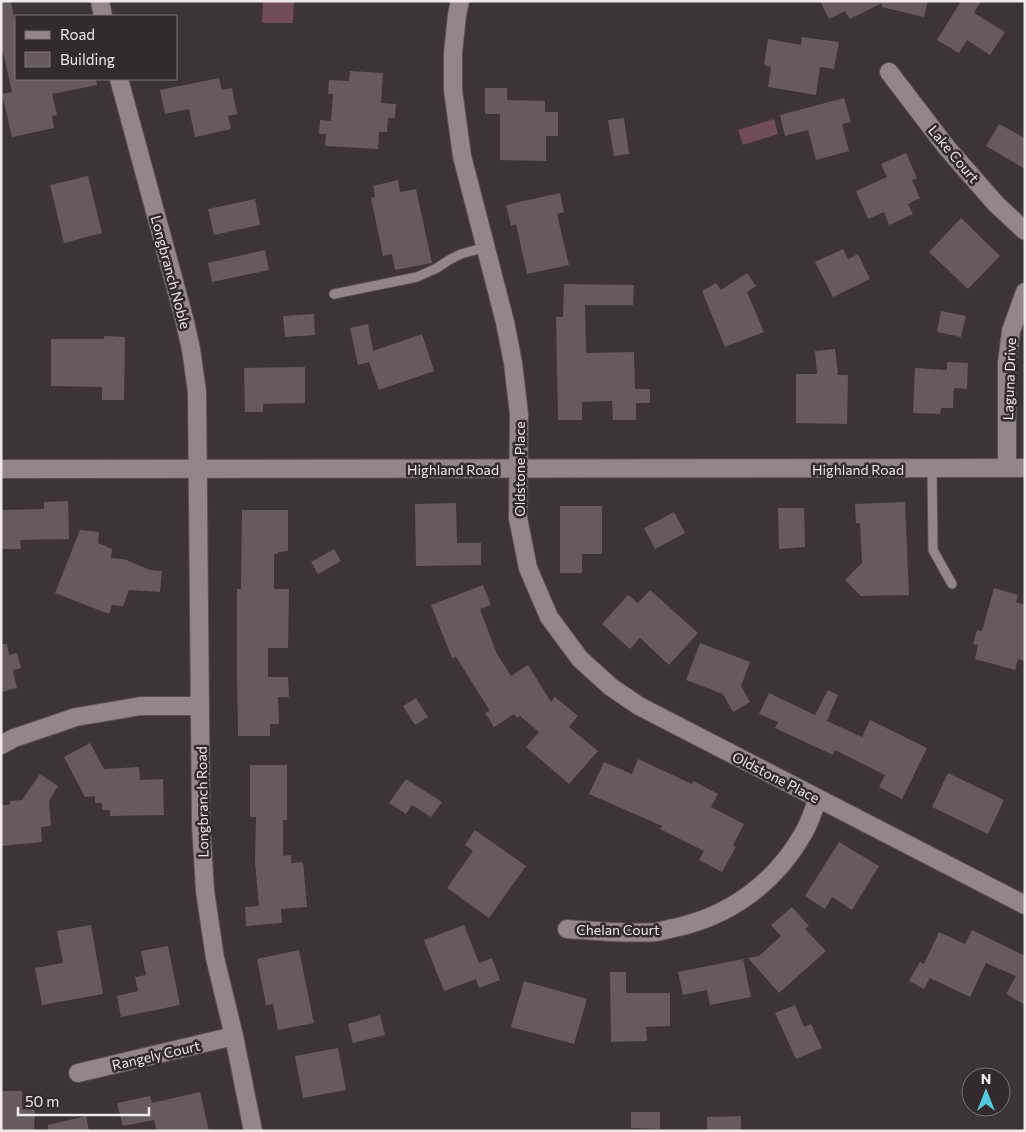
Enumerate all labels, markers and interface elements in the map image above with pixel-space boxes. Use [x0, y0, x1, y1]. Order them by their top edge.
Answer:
legend [15, 15, 178, 80]
text: Road [60, 25, 95, 43]
text: Building [60, 50, 115, 68]
street label: Lake Court [925, 122, 983, 186]
street label: Longbranch Noble [148, 213, 194, 331]
street label: Laguna Drive [999, 337, 1019, 421]
street label: Oldstone Place [511, 421, 528, 517]
street label: Highland Road [407, 461, 499, 478]
street label: Highland Road [812, 461, 904, 478]
street label: Longbranch Road [193, 746, 211, 858]
street label: Oldstone Place [730, 748, 822, 806]
street label: Chelan Court [576, 921, 660, 938]
street label: Rangely Court [110, 1037, 202, 1073]
north arrow [961, 1067, 1011, 1117]
text: N [981, 1070, 991, 1087]
scale bar [18, 1084, 149, 1116]
text: 50 m [25, 1092, 59, 1110]

